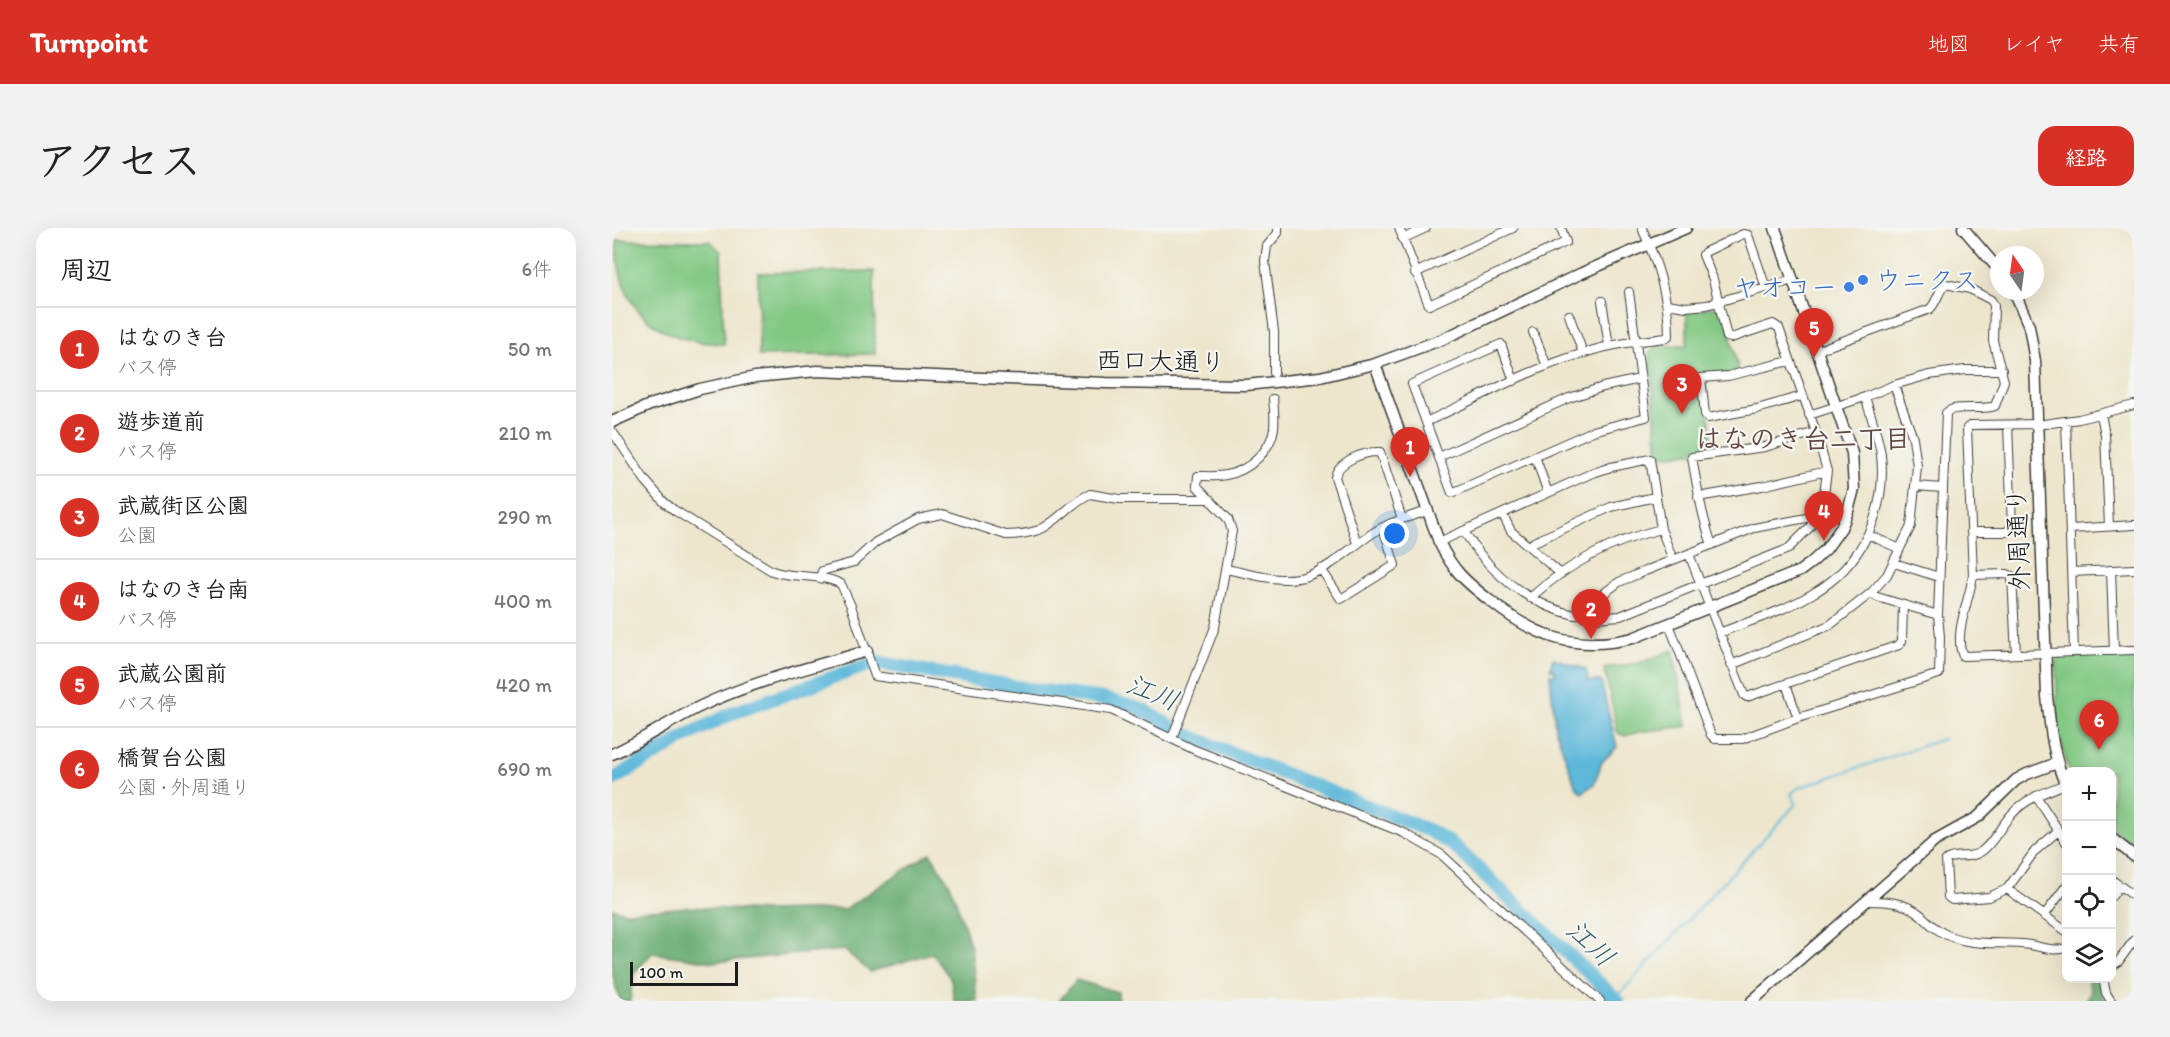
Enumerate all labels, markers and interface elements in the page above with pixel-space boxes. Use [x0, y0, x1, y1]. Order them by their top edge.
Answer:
text: Turnpoint [30, 25, 148, 59]
text: 地図 [1928, 31, 1970, 56]
text: レイヤ [2003, 31, 2065, 56]
text: 共有 [2098, 31, 2140, 56]
button: 経路 [2038, 126, 2134, 186]
text: アクセス [36, 135, 201, 186]
north arrow [1990, 246, 2044, 300]
text: 周辺 [60, 254, 112, 286]
text: 6件 [521, 257, 552, 281]
place label: ウニクス [1875, 264, 1979, 296]
place label: ヤオコー [1733, 271, 1837, 303]
marker: ウニクス [1856, 273, 1870, 287]
marker: ヤオコー [1842, 280, 1856, 294]
pin: 5 [1794, 308, 1834, 358]
text: はなのき台 [117, 324, 227, 351]
text: 1 [75, 337, 84, 361]
text: 50 m [508, 337, 552, 361]
street label: 西口大通り [1096, 344, 1226, 378]
text: バス停 [117, 355, 177, 379]
pin: 3 [1662, 364, 1702, 414]
text: 遊歩道前 [117, 408, 205, 435]
text: 2 [74, 421, 85, 445]
text: 210 m [499, 421, 552, 445]
district label: はなのき台二丁目 [1695, 422, 1911, 455]
pin: 1 [1390, 428, 1430, 477]
text: バス停 [117, 439, 177, 463]
street label: 外周通り [2000, 486, 2036, 592]
text: 武蔵街区公園 [117, 492, 249, 519]
pin: 4 [1804, 492, 1844, 541]
text: 3 [74, 505, 85, 529]
text: 290 m [497, 505, 552, 529]
your location [1380, 519, 1409, 548]
text: 公園 [117, 523, 157, 547]
text: はなのき台南 [117, 576, 249, 603]
text: 4 [73, 589, 86, 613]
text: 400 m [494, 589, 552, 613]
pin: 2 [1572, 590, 1610, 639]
text: バス停 [117, 607, 177, 631]
text: 武蔵公園前 [117, 660, 227, 687]
water label: 江川 [1122, 667, 1184, 717]
text: 5 [74, 673, 85, 697]
text: 420 m [496, 673, 552, 697]
text: バス停 [117, 691, 177, 715]
pin: 6 [2080, 700, 2118, 750]
text: 橋賀台公園 [117, 744, 227, 771]
text: 6 [74, 757, 85, 781]
text: 690 m [497, 757, 552, 781]
map controls [2062, 767, 2116, 983]
button: + [2062, 767, 2116, 821]
text: 公園 · 外周通り [117, 775, 251, 799]
button: − [2062, 821, 2116, 875]
button: locate [2062, 875, 2116, 929]
water label: 江川 [1560, 913, 1622, 973]
button: layers [2062, 929, 2116, 983]
scale bar [630, 959, 738, 986]
text: 100 m [639, 963, 683, 982]

